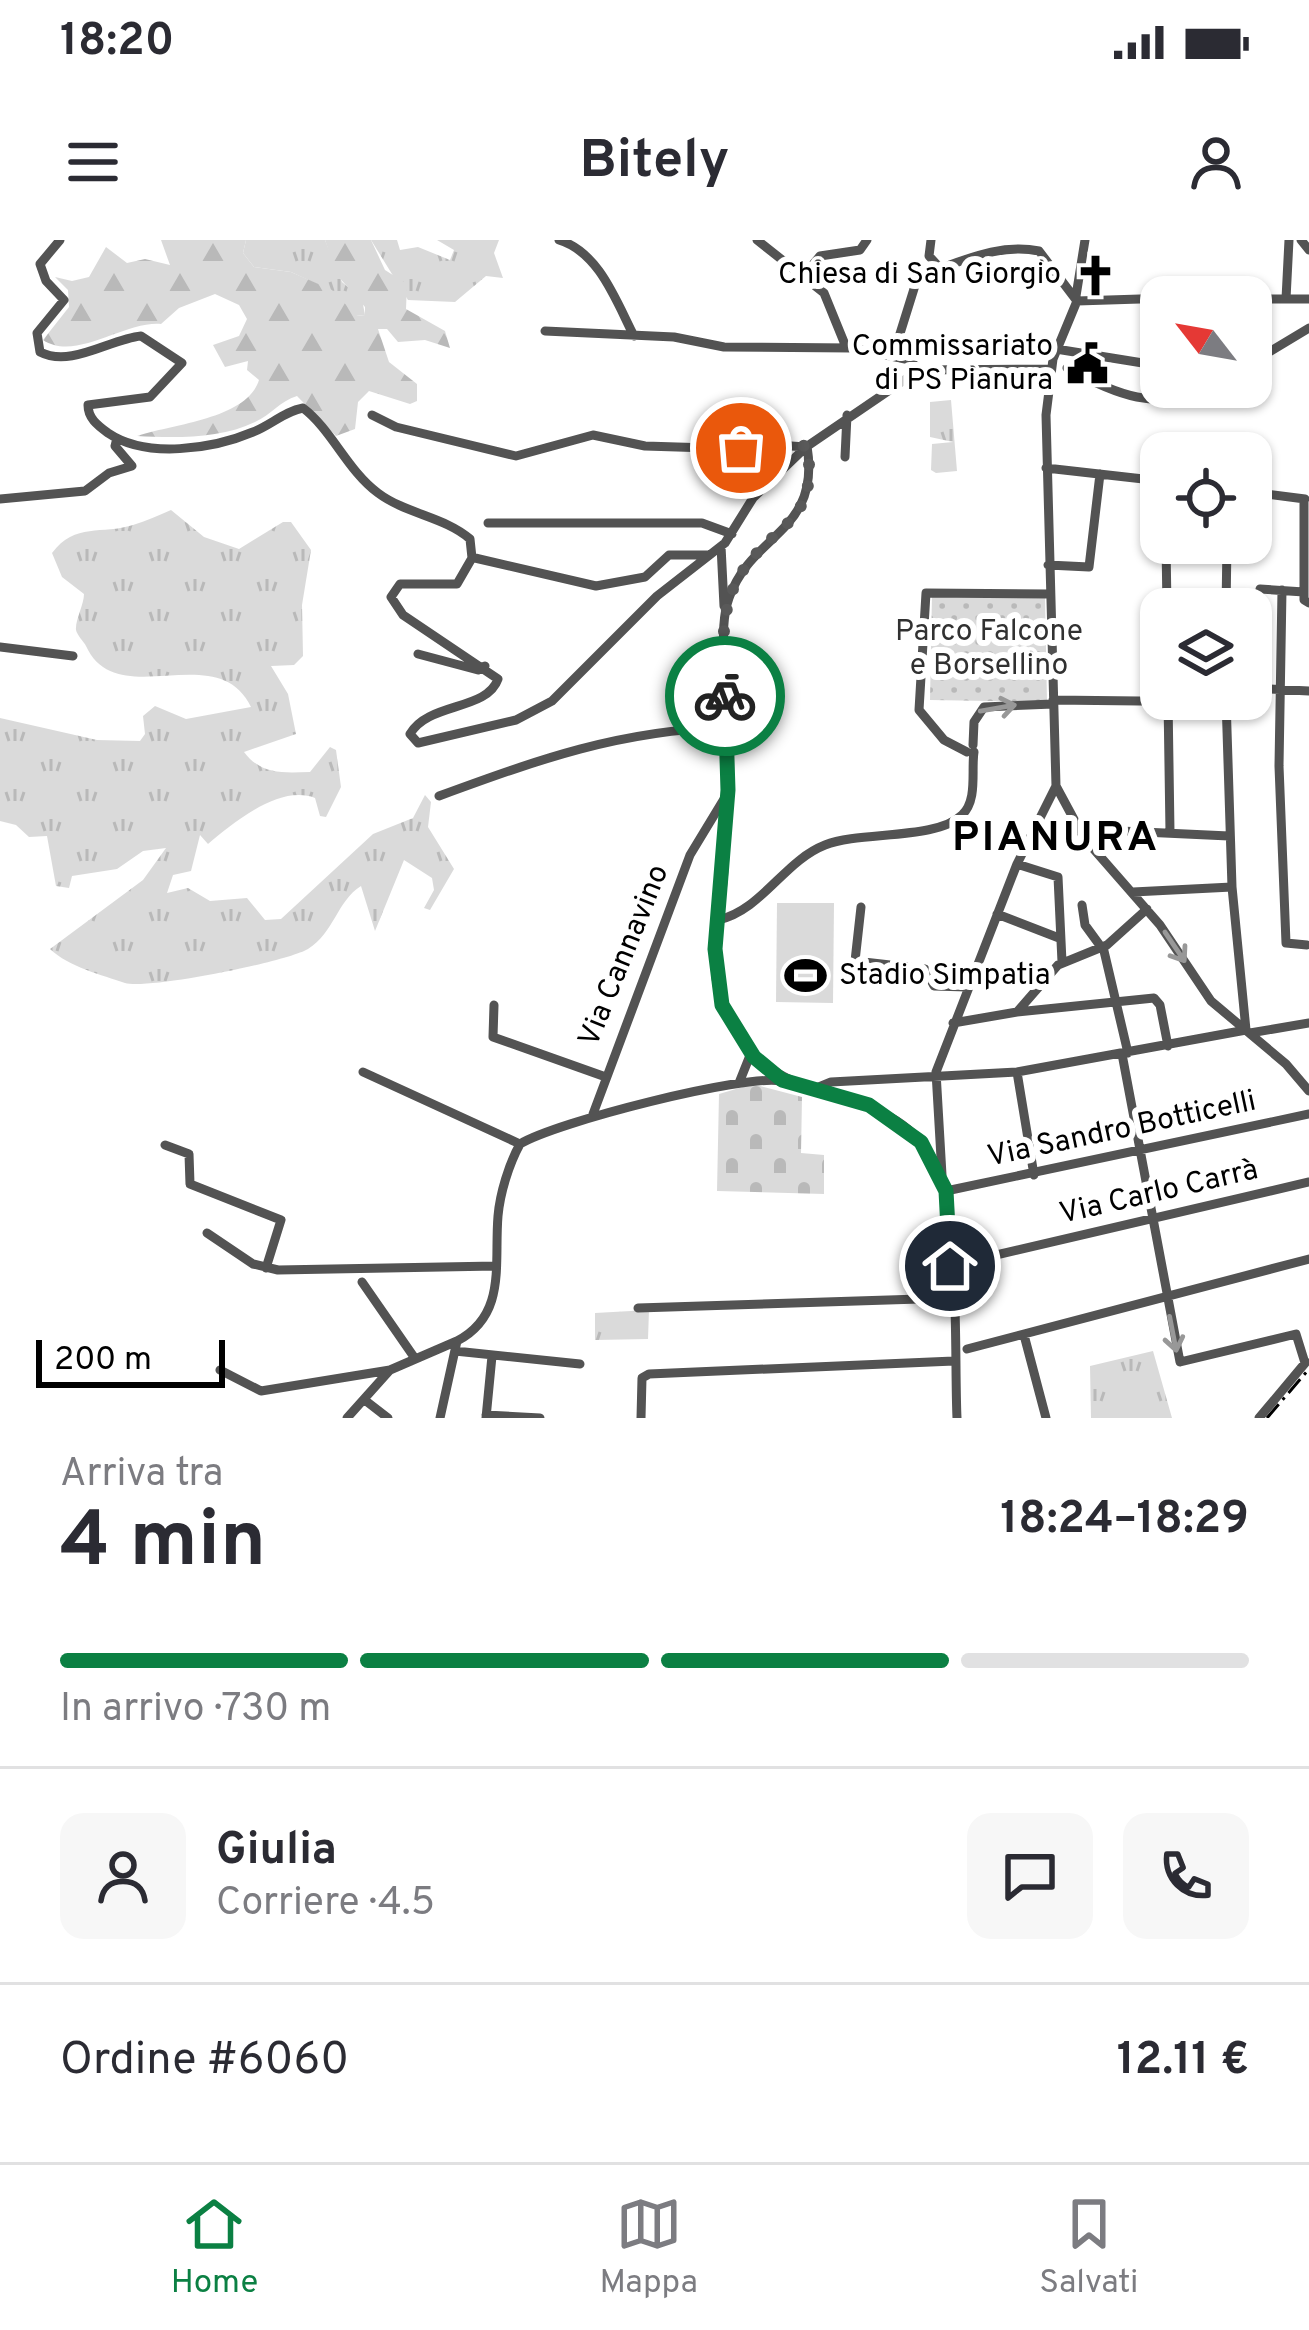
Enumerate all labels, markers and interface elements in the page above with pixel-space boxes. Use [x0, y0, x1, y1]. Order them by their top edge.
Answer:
text: 18:20 [60, 14, 174, 71]
text: Bitely [580, 128, 729, 197]
icon: menu [60, 129, 126, 195]
icon: person [1183, 129, 1249, 195]
church icon: Chiesa di San Giorgio [1072, 252, 1118, 298]
place label: Chiesa di San Giorgio [778, 257, 1061, 294]
north arrow [1140, 276, 1272, 408]
map controls [1140, 276, 1272, 720]
place label: Commissariato di PS Pianura [852, 329, 1053, 400]
public building icon: Commissariato di PS Pianura [1064, 341, 1110, 387]
pin [690, 397, 792, 499]
icon: bag [708, 415, 774, 481]
button: locate [1140, 432, 1272, 564]
button: layers [1140, 588, 1272, 720]
park label: Parco Falcone e Borsellino [895, 614, 1083, 685]
courier [665, 636, 785, 756]
icon: bike [692, 663, 758, 729]
one-way arrow [978, 696, 1017, 719]
district label: PIANURA [952, 813, 1160, 866]
street label: Via Cannavino [572, 860, 678, 1052]
one-way arrow [1162, 930, 1187, 963]
sports icon: Stadio Simpatia [782, 953, 828, 999]
place label: Stadio Simpatia [839, 958, 1050, 995]
street label: Via Sandro Botticelli [984, 1083, 1260, 1177]
street label: Via Carlo Carrà [1056, 1152, 1262, 1234]
pin [899, 1215, 1001, 1317]
icon: home [917, 1233, 983, 1299]
one-way arrow [1162, 1315, 1185, 1353]
scale bar [36, 1334, 225, 1387]
text: 200 m [54, 1340, 152, 1382]
text: Arriva tra [60, 1451, 223, 1500]
text: 18:24–18:29 [1000, 1492, 1249, 1549]
text: 4 min [60, 1495, 266, 1594]
text: In arrivo · 730 m [60, 1686, 331, 1735]
button: person [60, 1813, 186, 1939]
button: chat [967, 1813, 1093, 1939]
button: phone [1123, 1813, 1249, 1939]
text: Giulia [216, 1823, 337, 1880]
text: Corriere · 4.5 [216, 1880, 435, 1929]
text: Ordine #6060 [60, 2033, 349, 2090]
text: 12.11 € [1117, 2033, 1249, 2090]
tab: Home [171, 2191, 258, 2305]
tab: Mappa [600, 2191, 698, 2305]
tab: Salvati [1039, 2191, 1138, 2305]

